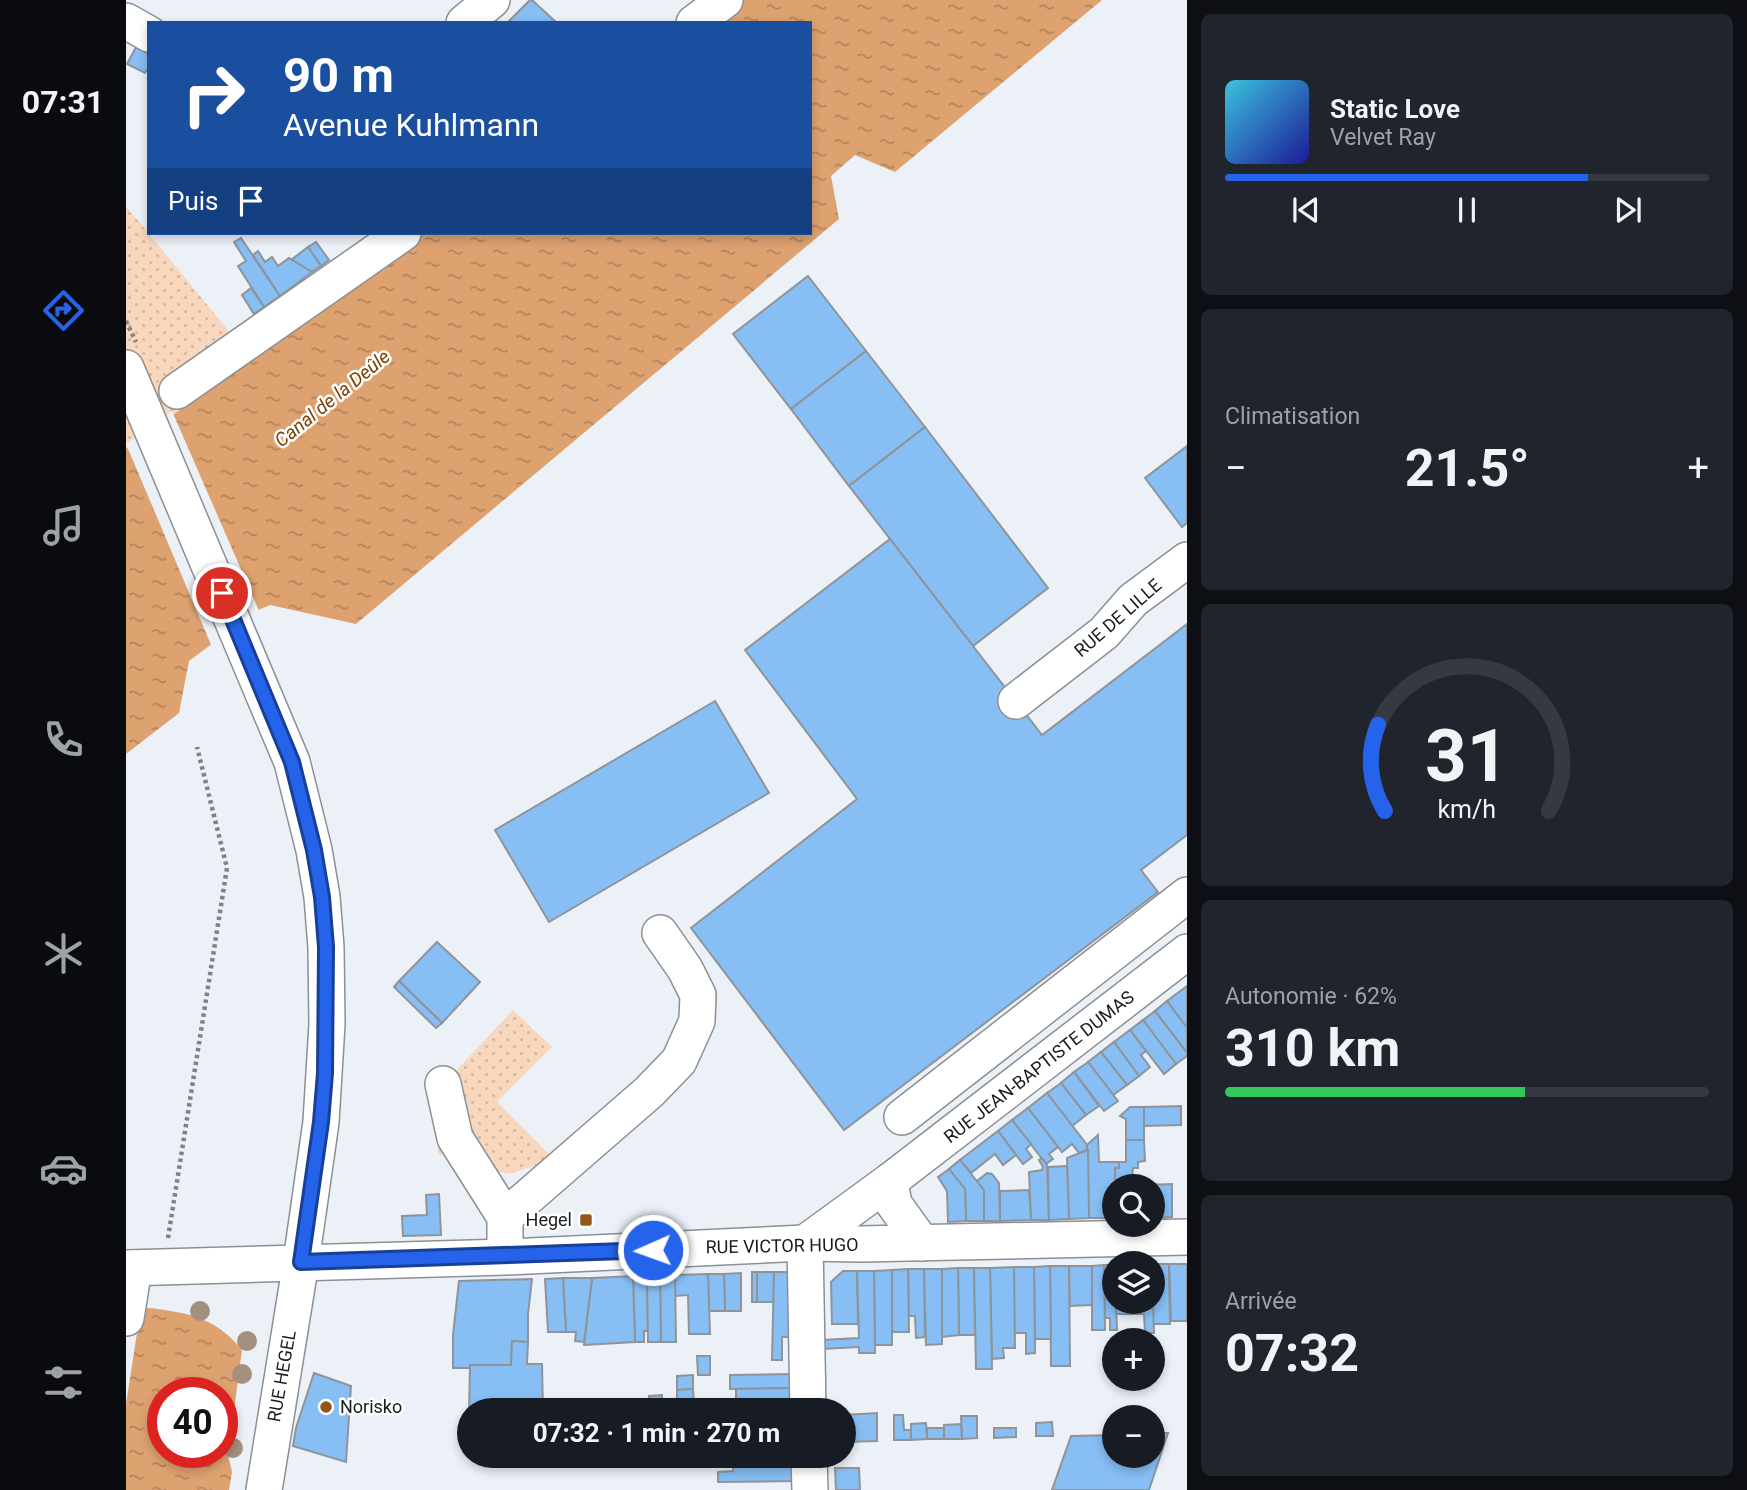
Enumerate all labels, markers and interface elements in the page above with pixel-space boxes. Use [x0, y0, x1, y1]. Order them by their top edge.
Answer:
text: 90 m [283, 47, 394, 104]
icon: right [168, 49, 259, 140]
text: 07:31 [22, 83, 104, 121]
text: Static Love [1330, 94, 1460, 124]
text: Avenue Kuhlmann [283, 106, 539, 144]
text: Velvet Ray [1330, 124, 1436, 151]
icon: arrive [232, 182, 270, 220]
text: Puis [168, 186, 218, 216]
icon: previous [1287, 191, 1325, 229]
icon: pause [1448, 191, 1486, 229]
icon: next [1609, 191, 1647, 229]
icon: directions [39, 286, 88, 335]
water label: Canal de la Deûle [270, 345, 395, 452]
text: Climatisation [1225, 403, 1360, 430]
text: 21.5° [1405, 438, 1530, 499]
text: − [1225, 446, 1247, 490]
text: + [1687, 446, 1709, 490]
icon: music [39, 501, 88, 550]
pin [192, 563, 252, 623]
icon: arrive [203, 574, 241, 612]
street label: RUE DE LILLE [1070, 574, 1165, 661]
text: 31 [1425, 713, 1509, 799]
icon: phone [39, 715, 88, 764]
text: km/h [1438, 795, 1496, 824]
icon: climate [39, 929, 88, 978]
text: Autonomie · 62% [1225, 983, 1397, 1010]
street label: RUE JEAN-BAPTISTE DUMAS [940, 986, 1138, 1147]
text: 310 km [1225, 1018, 1400, 1079]
icon: car [39, 1144, 88, 1193]
map controls [1102, 1174, 1165, 1468]
button: search [1102, 1174, 1165, 1237]
place label: Hegel [526, 1209, 572, 1230]
marker: Hegel [578, 1212, 594, 1228]
position arrow [616, 1213, 690, 1287]
street label: RUE VICTOR HUGO [705, 1234, 859, 1257]
button: layers [1102, 1251, 1165, 1314]
text: Arrivée [1225, 1288, 1297, 1315]
text: 07:32 [1225, 1323, 1359, 1384]
street label: RUE HEGEL [263, 1328, 300, 1423]
button: + [1102, 1328, 1165, 1391]
icon: filters [39, 1358, 88, 1407]
speed limit sign: 40 [147, 1377, 238, 1468]
place label: Norisko [340, 1396, 402, 1417]
marker: Norisko [318, 1399, 334, 1415]
button: − [1102, 1405, 1165, 1468]
text: 07:32 · 1 min · 270 m [533, 1418, 780, 1448]

